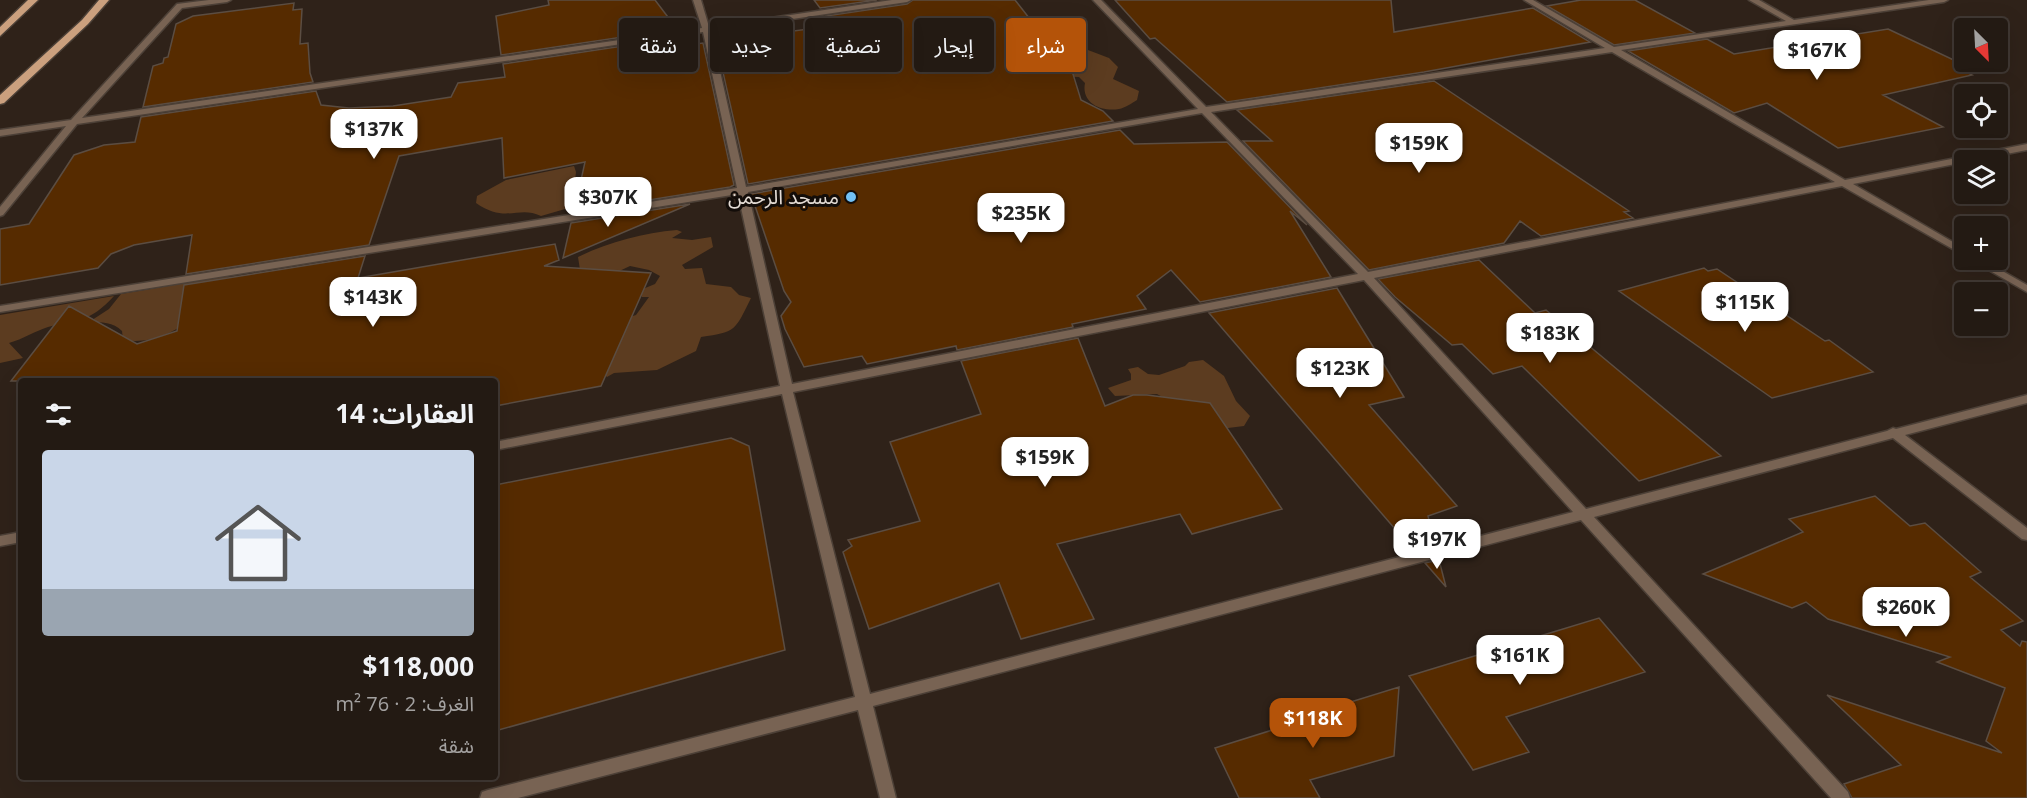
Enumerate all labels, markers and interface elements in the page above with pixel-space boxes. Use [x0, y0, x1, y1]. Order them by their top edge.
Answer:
chip: شقة [619, 18, 698, 72]
chip: جديد [710, 18, 793, 72]
chip: تصفية [805, 18, 902, 72]
chip: إيجار [914, 18, 994, 72]
chip: شراء [1006, 18, 1086, 72]
north arrow [1954, 18, 2008, 72]
map controls [1954, 18, 2008, 336]
pin: $167K [1775, 30, 1859, 81]
text: $167K [1787, 36, 1847, 63]
button: locate [1954, 84, 2008, 138]
pin: $137K [332, 109, 416, 160]
text: $137K [344, 115, 404, 142]
pin: $159K [1377, 123, 1461, 174]
text: $159K [1389, 129, 1449, 156]
button: layers [1954, 150, 2008, 204]
pin: $307K [566, 177, 650, 228]
text: $307K [578, 183, 638, 210]
place label: مسجد الرحمن [728, 183, 839, 210]
marker: مسجد الرحمن [844, 190, 858, 204]
pin: $235K [979, 193, 1063, 244]
text: $235K [991, 199, 1051, 226]
button: + [1954, 216, 2008, 270]
pin: $143K [331, 277, 415, 328]
pin: $115K [1703, 282, 1787, 333]
button: − [1954, 282, 2008, 336]
text: $143K [343, 283, 403, 310]
text: $115K [1715, 288, 1775, 315]
pin: $183K [1508, 313, 1592, 364]
text: $183K [1520, 319, 1580, 346]
pin: $123K [1298, 348, 1382, 399]
text: $123K [1310, 354, 1370, 381]
text: العقارات: 14 [335, 395, 474, 431]
icon: filters [42, 398, 75, 431]
pin: $159K [1003, 437, 1087, 488]
text: $159K [1015, 443, 1075, 470]
icon: home [204, 489, 312, 597]
pin: $197K [1395, 519, 1479, 570]
text: $197K [1407, 525, 1467, 552]
pin: $260K [1864, 587, 1948, 638]
text: $260K [1876, 593, 1936, 620]
pin: $161K [1478, 635, 1562, 686]
text: $161K [1490, 641, 1550, 668]
text: $118,000 [363, 648, 474, 684]
text: الغرف: 2 · 76 m² [336, 690, 474, 717]
pin: $118K [1271, 698, 1355, 749]
text: $118K [1283, 704, 1343, 731]
text: شقة [439, 732, 474, 759]

